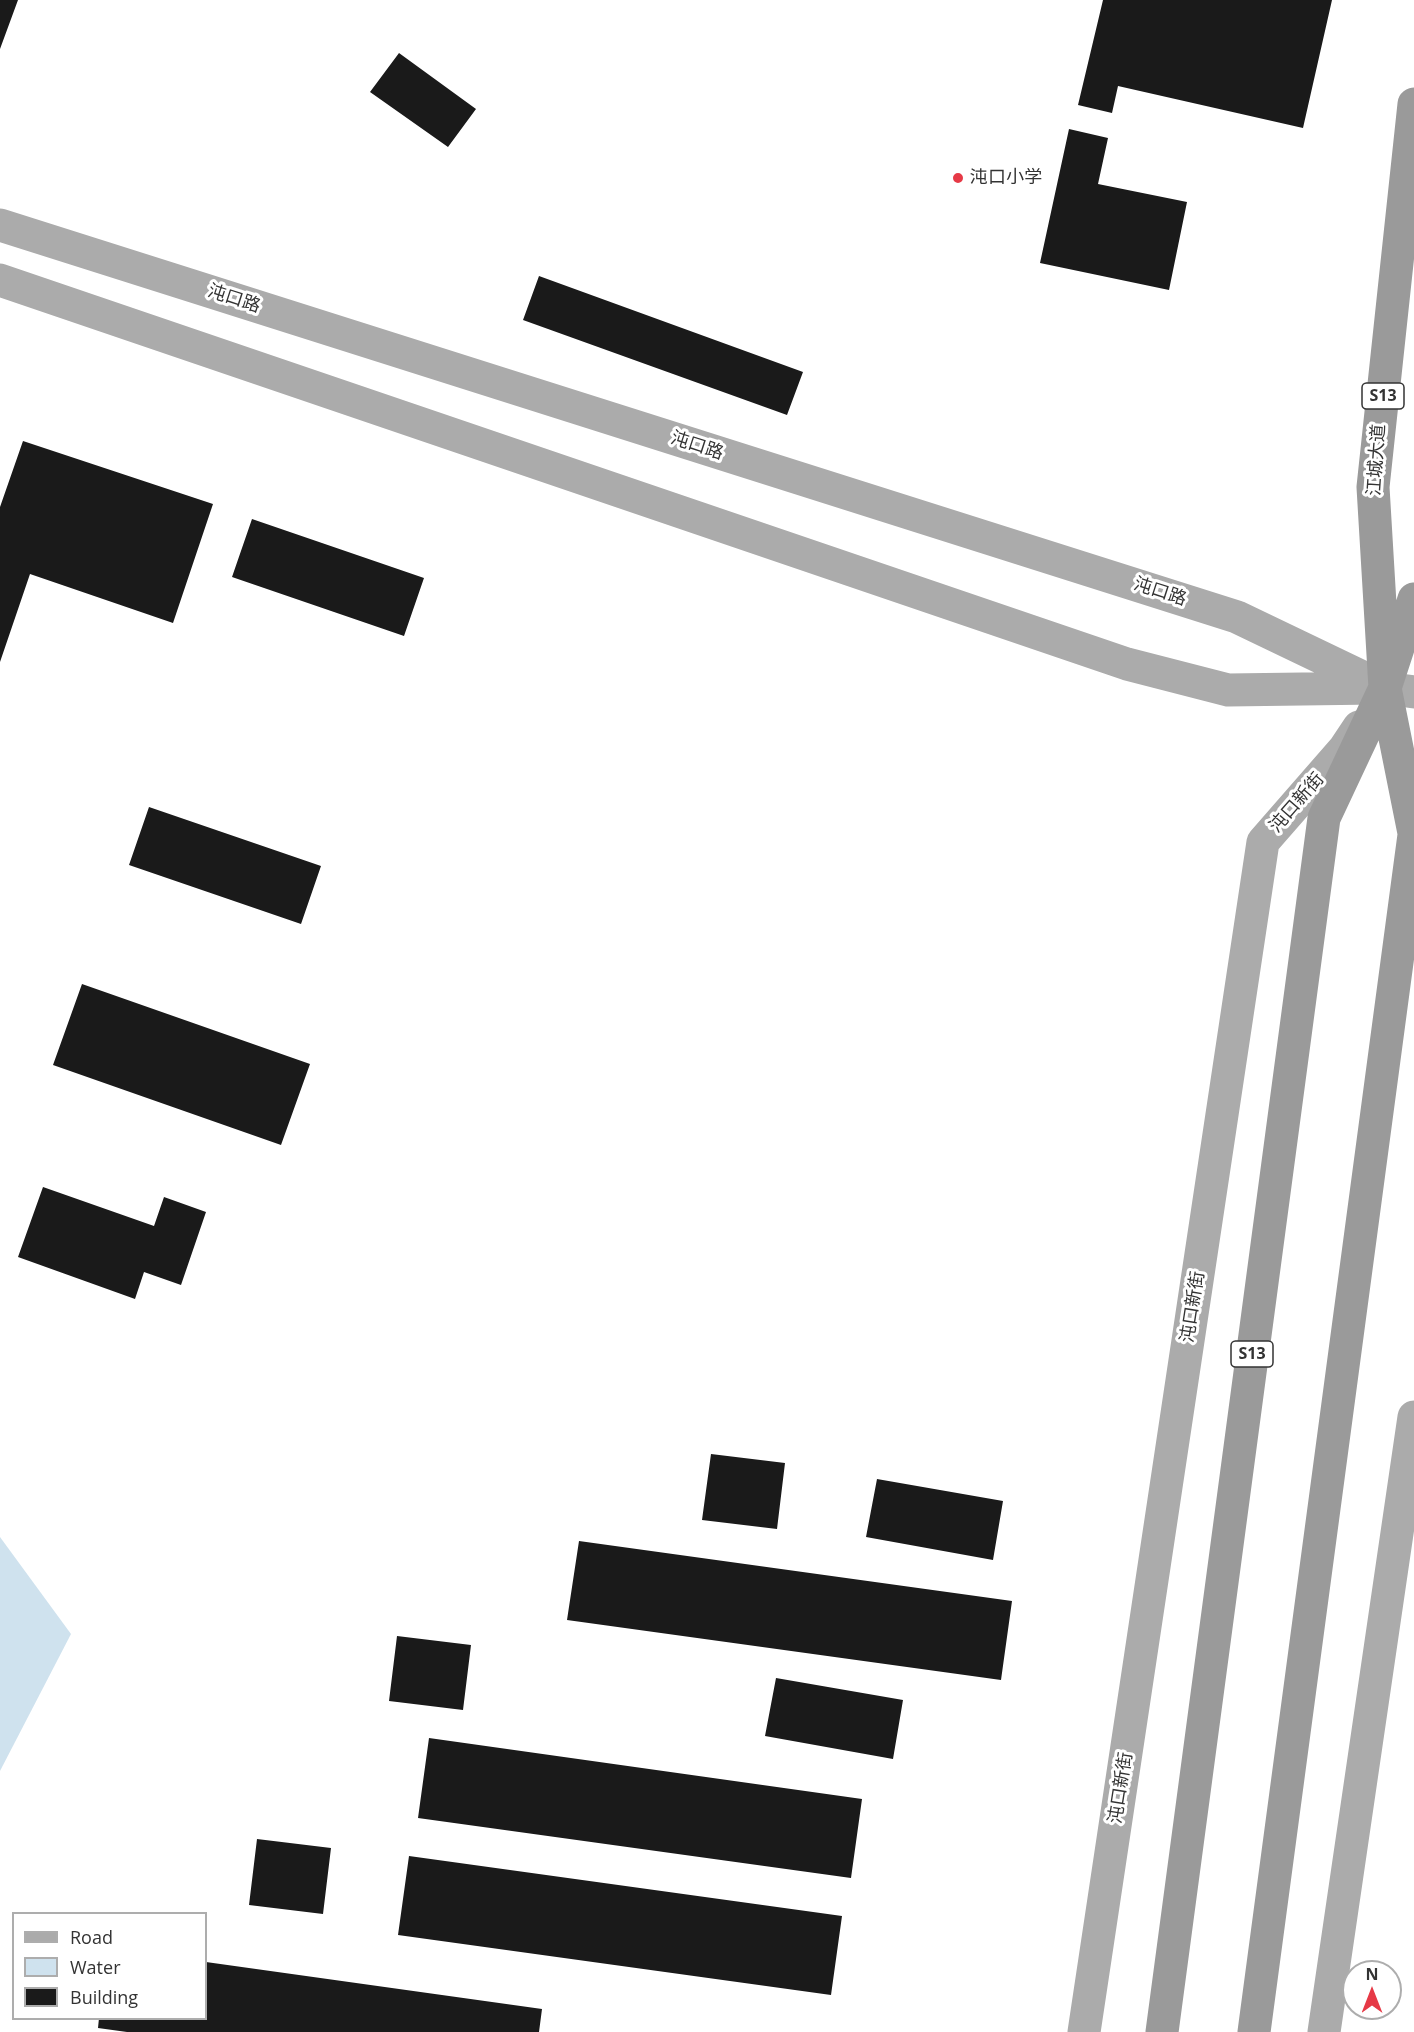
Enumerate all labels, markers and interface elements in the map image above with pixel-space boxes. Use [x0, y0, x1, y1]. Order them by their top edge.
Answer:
place label: 沌口小学 [970, 167, 1042, 189]
marker: 沌口小学 [951, 171, 965, 185]
street label: 沌口路 [205, 280, 263, 318]
road number: S13 [1362, 383, 1404, 409]
street label: 江城大道 [1364, 423, 1390, 497]
street label: 沌口路 [668, 427, 726, 465]
street label: 沌口路 [1131, 573, 1189, 611]
street label: 沌口新街 [1265, 769, 1329, 837]
street label: 沌口新街 [1177, 1270, 1209, 1344]
road number: S13 [1231, 1341, 1273, 1367]
street label: 沌口新街 [1105, 1751, 1137, 1825]
legend [12, 1912, 207, 2020]
text: Road [70, 1925, 113, 1949]
text: Water [70, 1955, 121, 1979]
north arrow [1342, 1960, 1402, 2020]
text: N [1365, 1963, 1379, 1985]
text: Building [70, 1985, 138, 2009]

